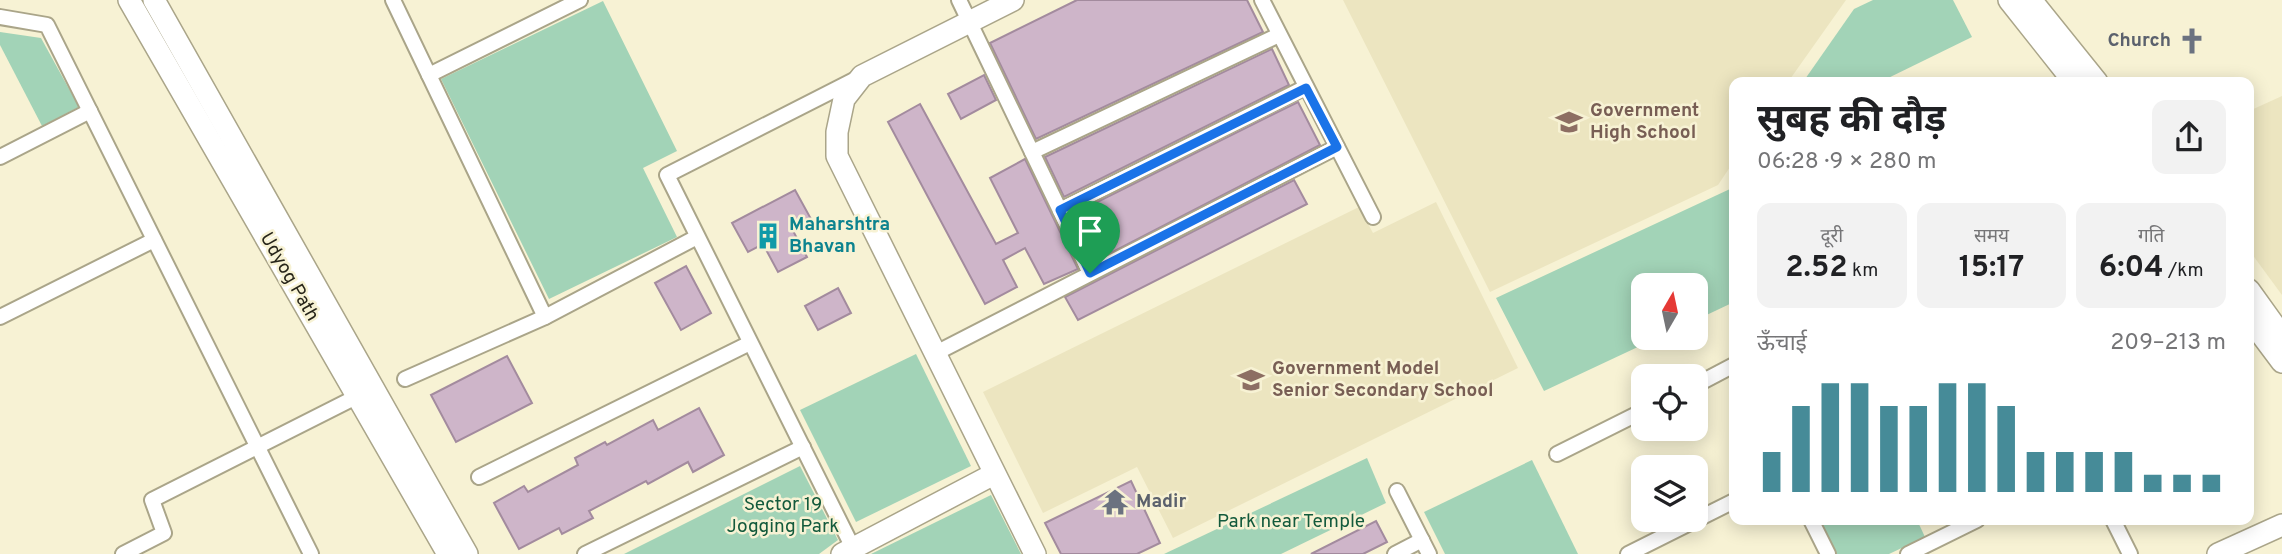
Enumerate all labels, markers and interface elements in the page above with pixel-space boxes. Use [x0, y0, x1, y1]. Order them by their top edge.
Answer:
church icon: Church [2177, 26, 2207, 56]
place label: Church [2107, 29, 2171, 53]
text: सुबह की दौड़ [1757, 97, 1946, 146]
place label: Government High School [1590, 99, 1699, 145]
button: share [2152, 100, 2226, 174]
school or university icon: Government High School [1554, 107, 1584, 137]
text: 06:28 · 9 × 280 m [1757, 148, 1937, 177]
pin [1060, 201, 1120, 273]
icon: arrive [1071, 212, 1109, 250]
place label: Maharshtra Bhavan [789, 213, 890, 259]
building icon: Maharshtra Bhavan [753, 221, 783, 251]
text: दूरी [1820, 225, 1843, 249]
text: समय [1974, 225, 2009, 249]
text: गति [2138, 225, 2164, 249]
street label: Udyog Path [254, 228, 324, 326]
text: 2.52 [1785, 250, 1848, 287]
text: 15:17 [1959, 250, 2024, 287]
text: 6:04 [2099, 250, 2164, 287]
text: km [1848, 259, 1878, 283]
text: /km [2164, 259, 2203, 283]
north arrow [1631, 273, 1708, 350]
map controls [1631, 273, 1708, 532]
text: 209–213 m [2110, 329, 2226, 358]
text: ऊँचाई [1757, 330, 1807, 359]
place label: Government Model Senior Secondary School [1272, 357, 1494, 403]
button: locate [1631, 364, 1708, 441]
school or university icon: Government Model Senior Secondary School [1236, 365, 1266, 395]
button: layers [1631, 455, 1708, 532]
temple icon: Madir [1100, 487, 1130, 517]
place label: Madir [1136, 490, 1186, 514]
park label: Sector 19 Jogging Park [727, 493, 839, 539]
park label: Park near Temple [1217, 510, 1365, 534]

